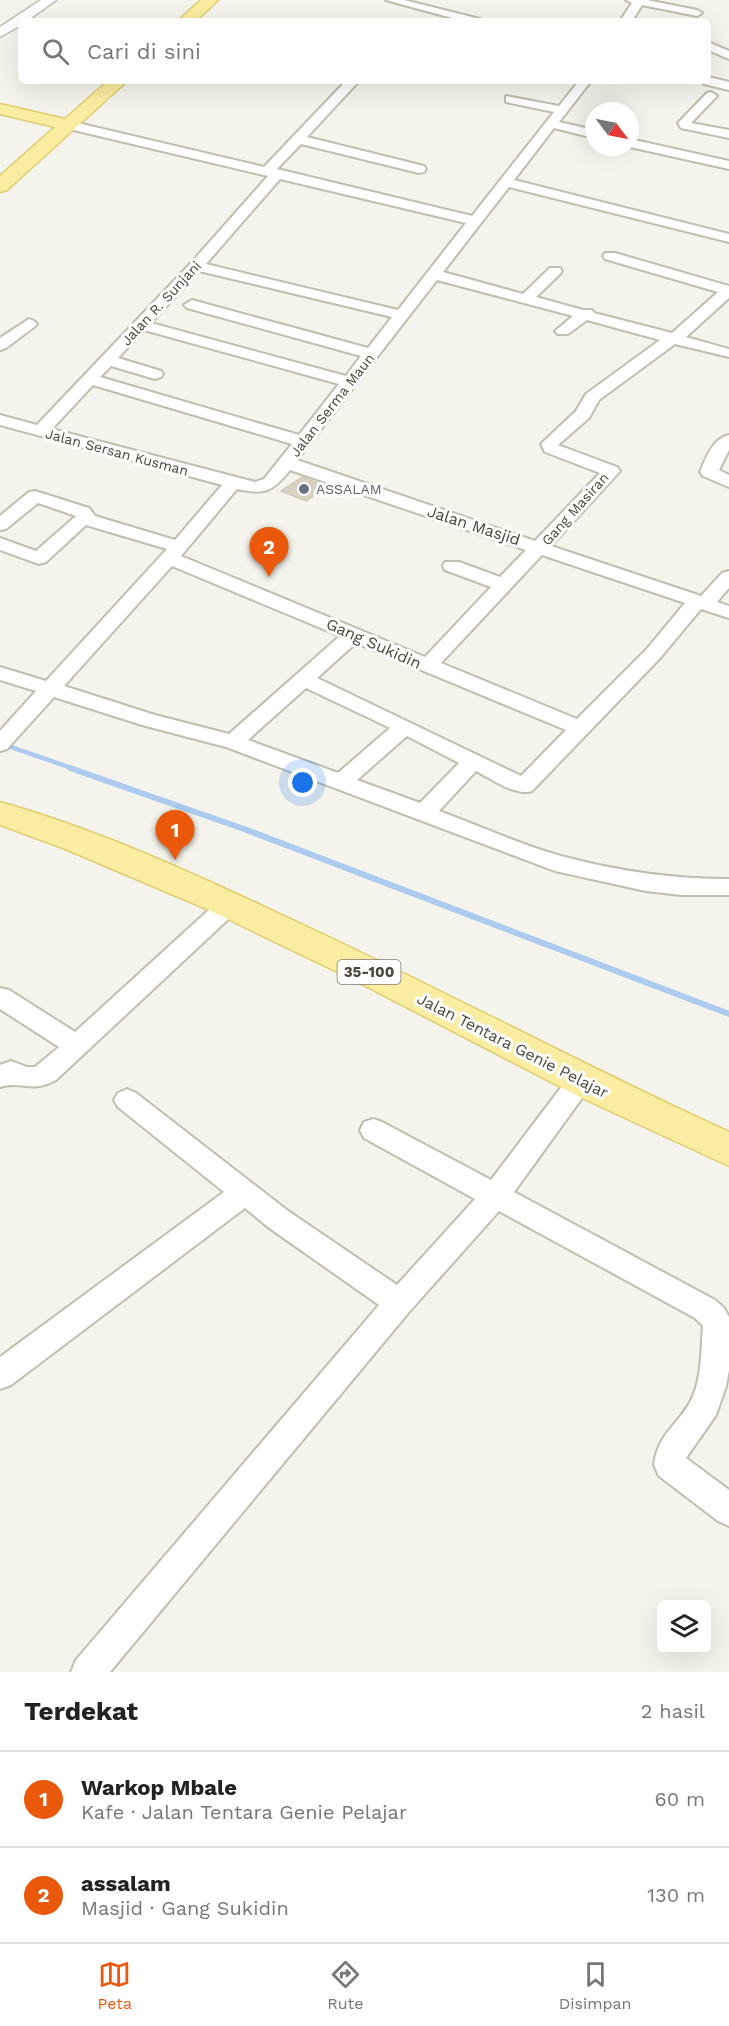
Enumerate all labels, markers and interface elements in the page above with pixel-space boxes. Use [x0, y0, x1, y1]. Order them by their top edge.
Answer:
search box [18, 18, 711, 84]
icon: search [39, 35, 72, 68]
text: Cari di sini [87, 39, 201, 64]
north arrow [585, 102, 639, 156]
street label: Jalan R. Sunjani [118, 258, 204, 348]
street label: Jalan Serma Maun [287, 350, 377, 460]
street label: Jalan Sersan Kusman [44, 425, 190, 479]
street label: Gang Masiran [538, 469, 612, 549]
place label: ASSALAM [316, 481, 382, 497]
marker: ASSALAM [297, 482, 311, 496]
street label: Jalan Masjid [425, 501, 523, 549]
pin: 2 [250, 528, 288, 577]
street label: Gang Sukidin [323, 614, 424, 673]
your location [288, 768, 317, 797]
pin: 1 [156, 810, 195, 860]
road number: 35-100 [338, 960, 400, 984]
street label: Jalan Tentara Genie Pelajar [414, 989, 612, 1102]
map controls [657, 1600, 711, 1654]
button: layers [657, 1600, 711, 1654]
text: Terdekat [24, 1696, 138, 1726]
text: 2 hasil [641, 1699, 705, 1723]
text: Warkop Mbale [81, 1775, 237, 1800]
text: 1 [39, 1787, 48, 1811]
text: 60 m [655, 1787, 705, 1811]
text: Kafe · Jalan Tentara Genie Pelajar [81, 1800, 407, 1824]
text: assalam [81, 1871, 171, 1896]
text: 2 [38, 1883, 49, 1907]
text: 130 m [647, 1883, 705, 1907]
text: Masjid · Gang Sukidin [81, 1896, 289, 1920]
tab: Peta [98, 1958, 132, 2013]
tab: Rute [327, 1958, 364, 2013]
tab: Disimpan [559, 1958, 631, 2013]

